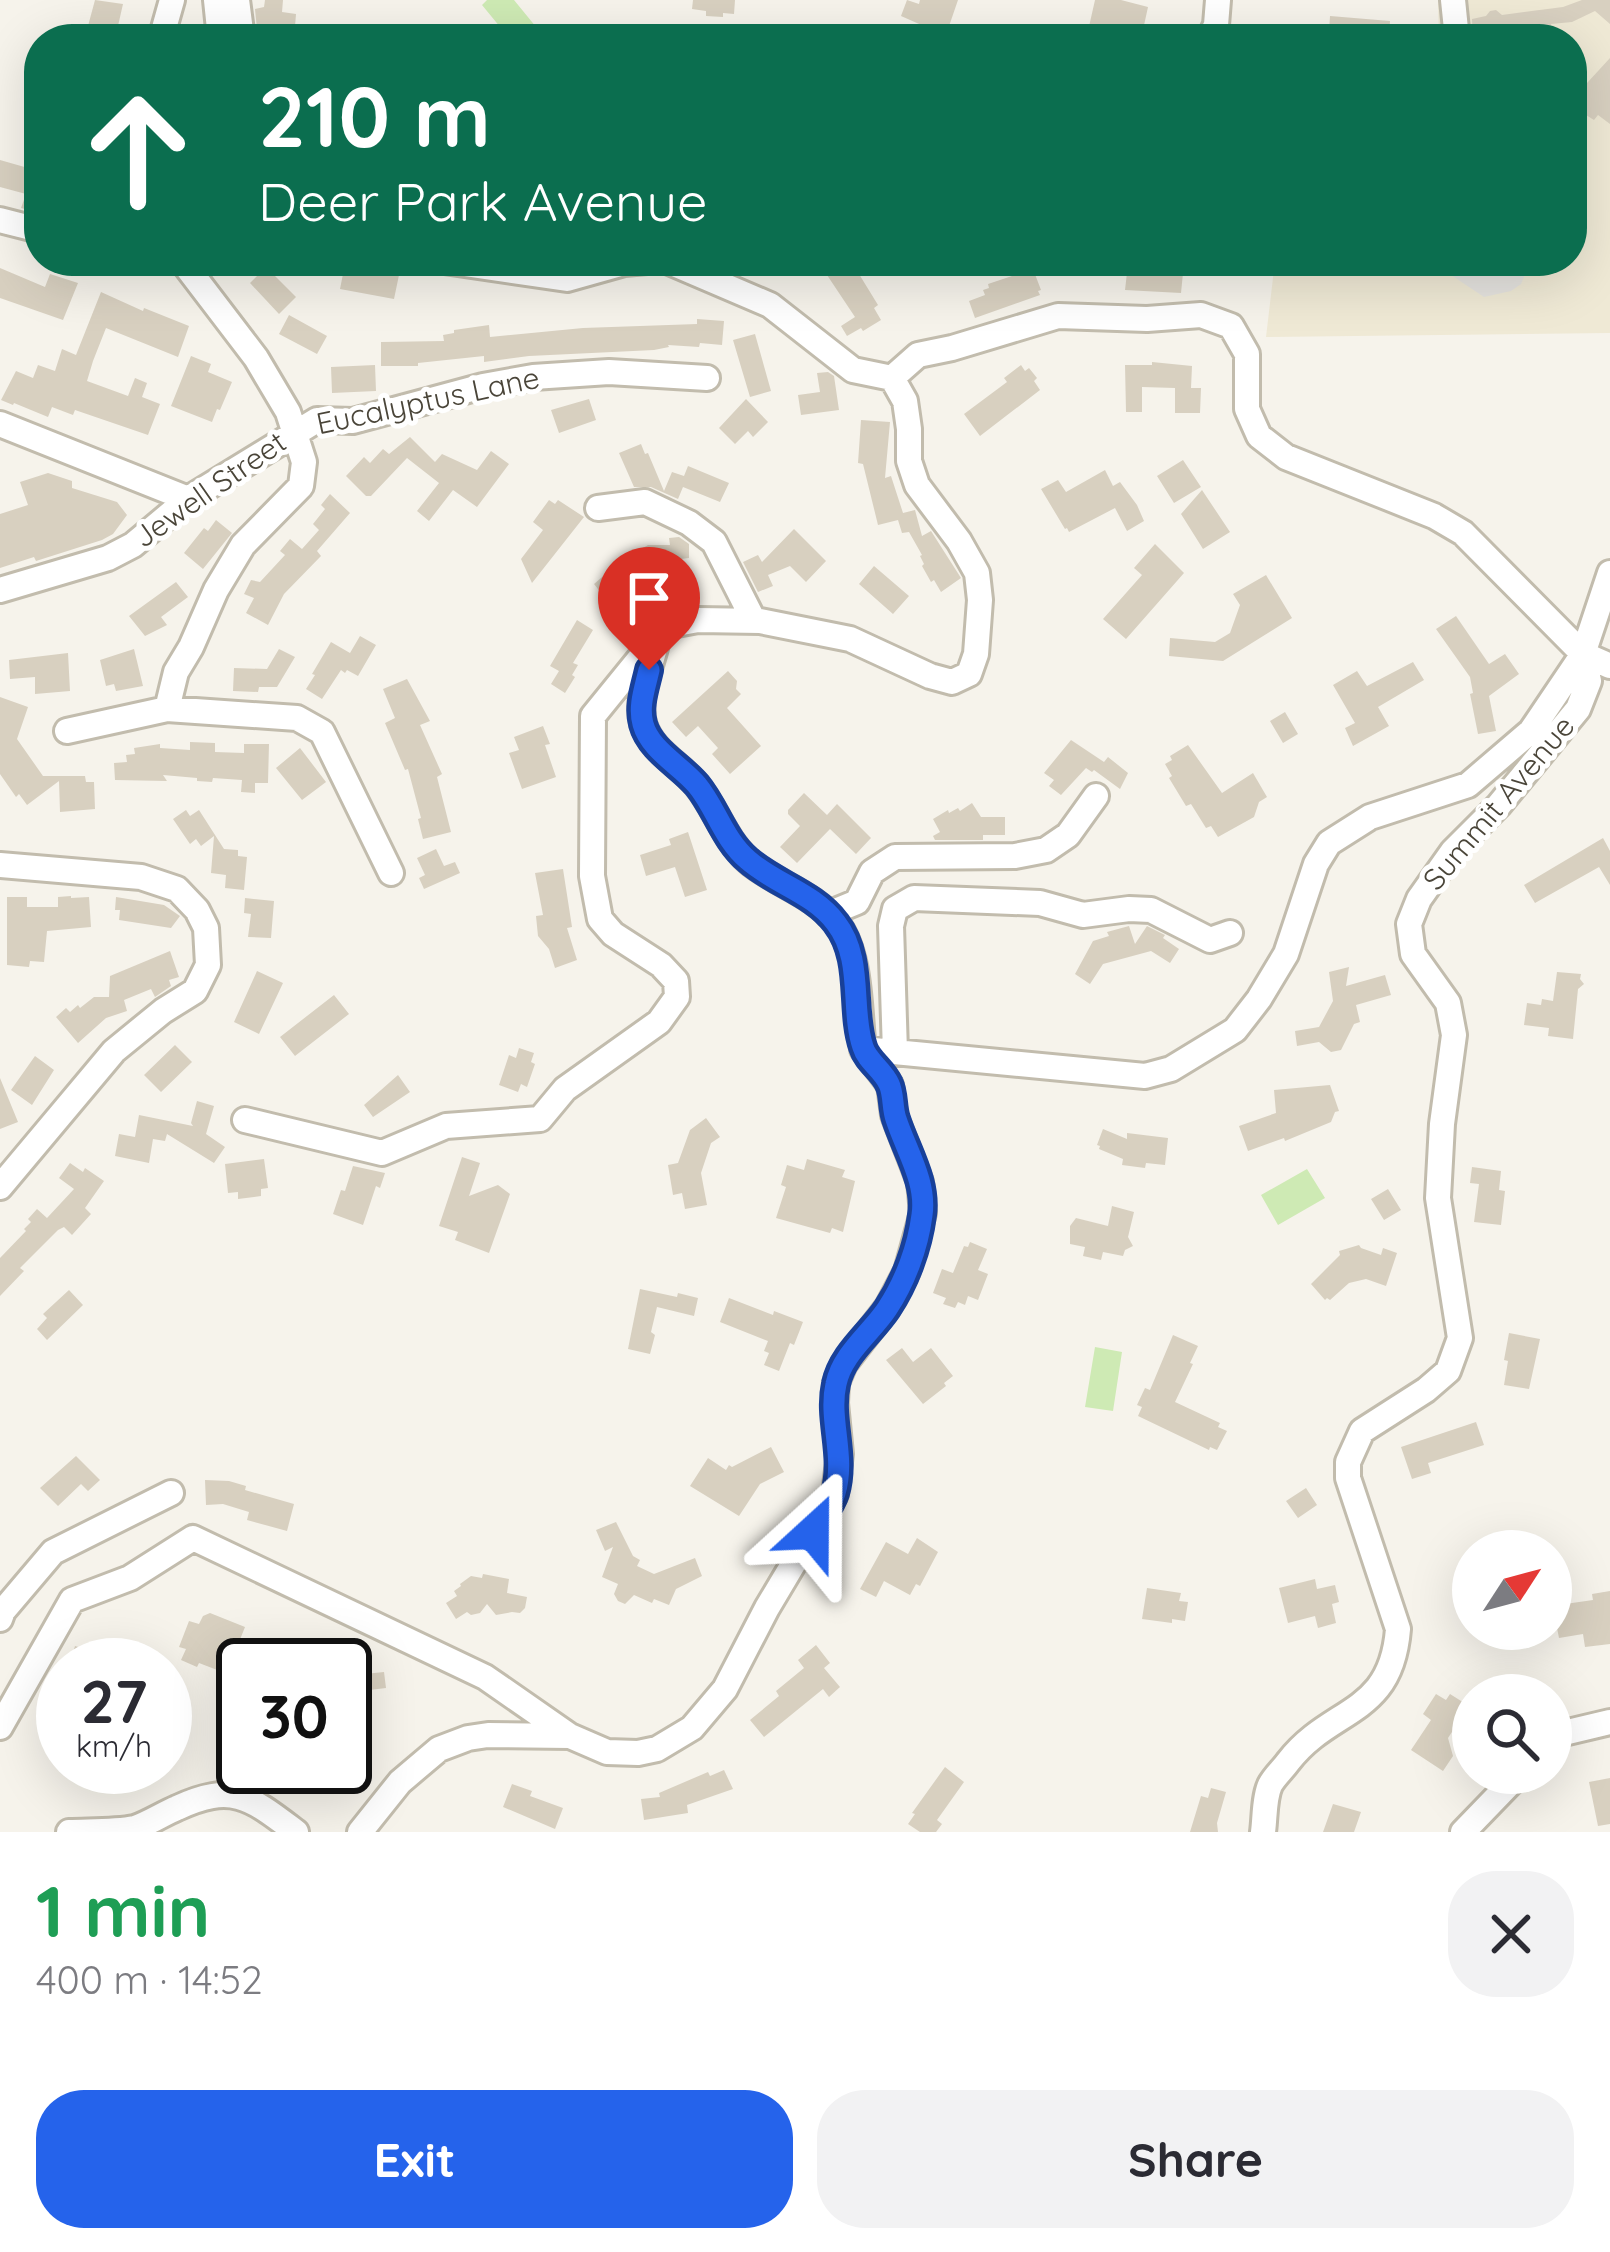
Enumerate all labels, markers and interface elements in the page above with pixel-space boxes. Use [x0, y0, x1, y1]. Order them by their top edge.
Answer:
text: 210 m [258, 63, 491, 168]
icon: ahead [60, 72, 216, 228]
text: Deer Park Avenue [258, 167, 708, 235]
street label: Eucalyptus Lane [313, 358, 543, 442]
street label: Jewell Street [126, 423, 293, 556]
pin [598, 547, 700, 670]
icon: arrive [616, 565, 682, 631]
street label: Summit Avenue [1414, 707, 1582, 897]
position arrow [750, 1469, 876, 1595]
north arrow [1452, 1530, 1572, 1650]
map controls [1452, 1530, 1572, 1794]
speed limit sign: 30 [216, 1638, 372, 1794]
text: 27 [80, 1663, 148, 1738]
button: search [1452, 1674, 1572, 1794]
text: km/h [76, 1727, 152, 1765]
text: 1 min [36, 1865, 210, 1955]
button: close [1448, 1871, 1574, 1997]
text: 400 m · 14:52 [36, 1955, 263, 2004]
button: Exit [36, 2090, 793, 2228]
button: Share [817, 2090, 1574, 2228]

